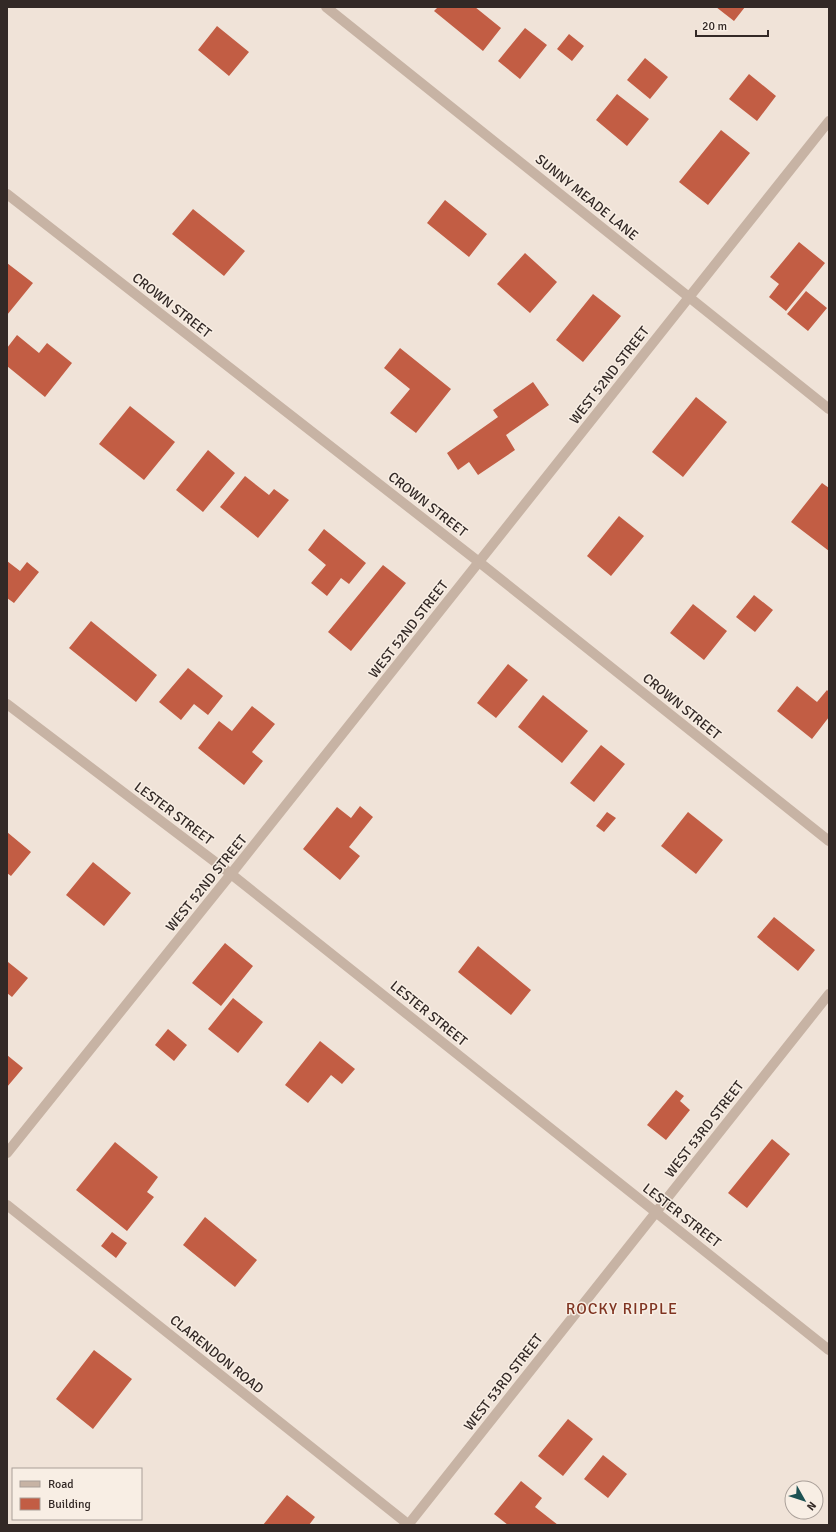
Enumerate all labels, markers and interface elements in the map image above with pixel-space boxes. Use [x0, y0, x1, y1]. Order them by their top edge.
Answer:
scale bar [696, 12, 768, 38]
text: 20 m [702, 19, 727, 34]
street label: SUNNY MEADE LANE [532, 151, 642, 244]
street label: CROWN STREET [129, 269, 215, 342]
street label: WEST 52ND STREET [566, 323, 653, 428]
street label: CROWN STREET [385, 468, 471, 541]
street label: WEST 52ND STREET [365, 577, 452, 682]
street label: CROWN STREET [639, 670, 724, 743]
street label: LESTER STREET [131, 778, 217, 849]
street label: WEST 52ND STREET [162, 831, 251, 935]
street label: LESTER STREET [387, 977, 471, 1050]
street label: WEST 53RD STREET [661, 1077, 748, 1181]
street label: LESTER STREET [639, 1180, 724, 1251]
district label: ROCKY RIPPLE [566, 1299, 678, 1319]
street label: CLARENDON ROAD [166, 1311, 267, 1397]
street label: WEST 53RD STREET [460, 1330, 547, 1434]
legend [12, 1468, 142, 1520]
text: Road [48, 1477, 74, 1492]
north arrow [784, 1480, 824, 1520]
text: Building [48, 1497, 91, 1512]
text: N [804, 1499, 819, 1513]

